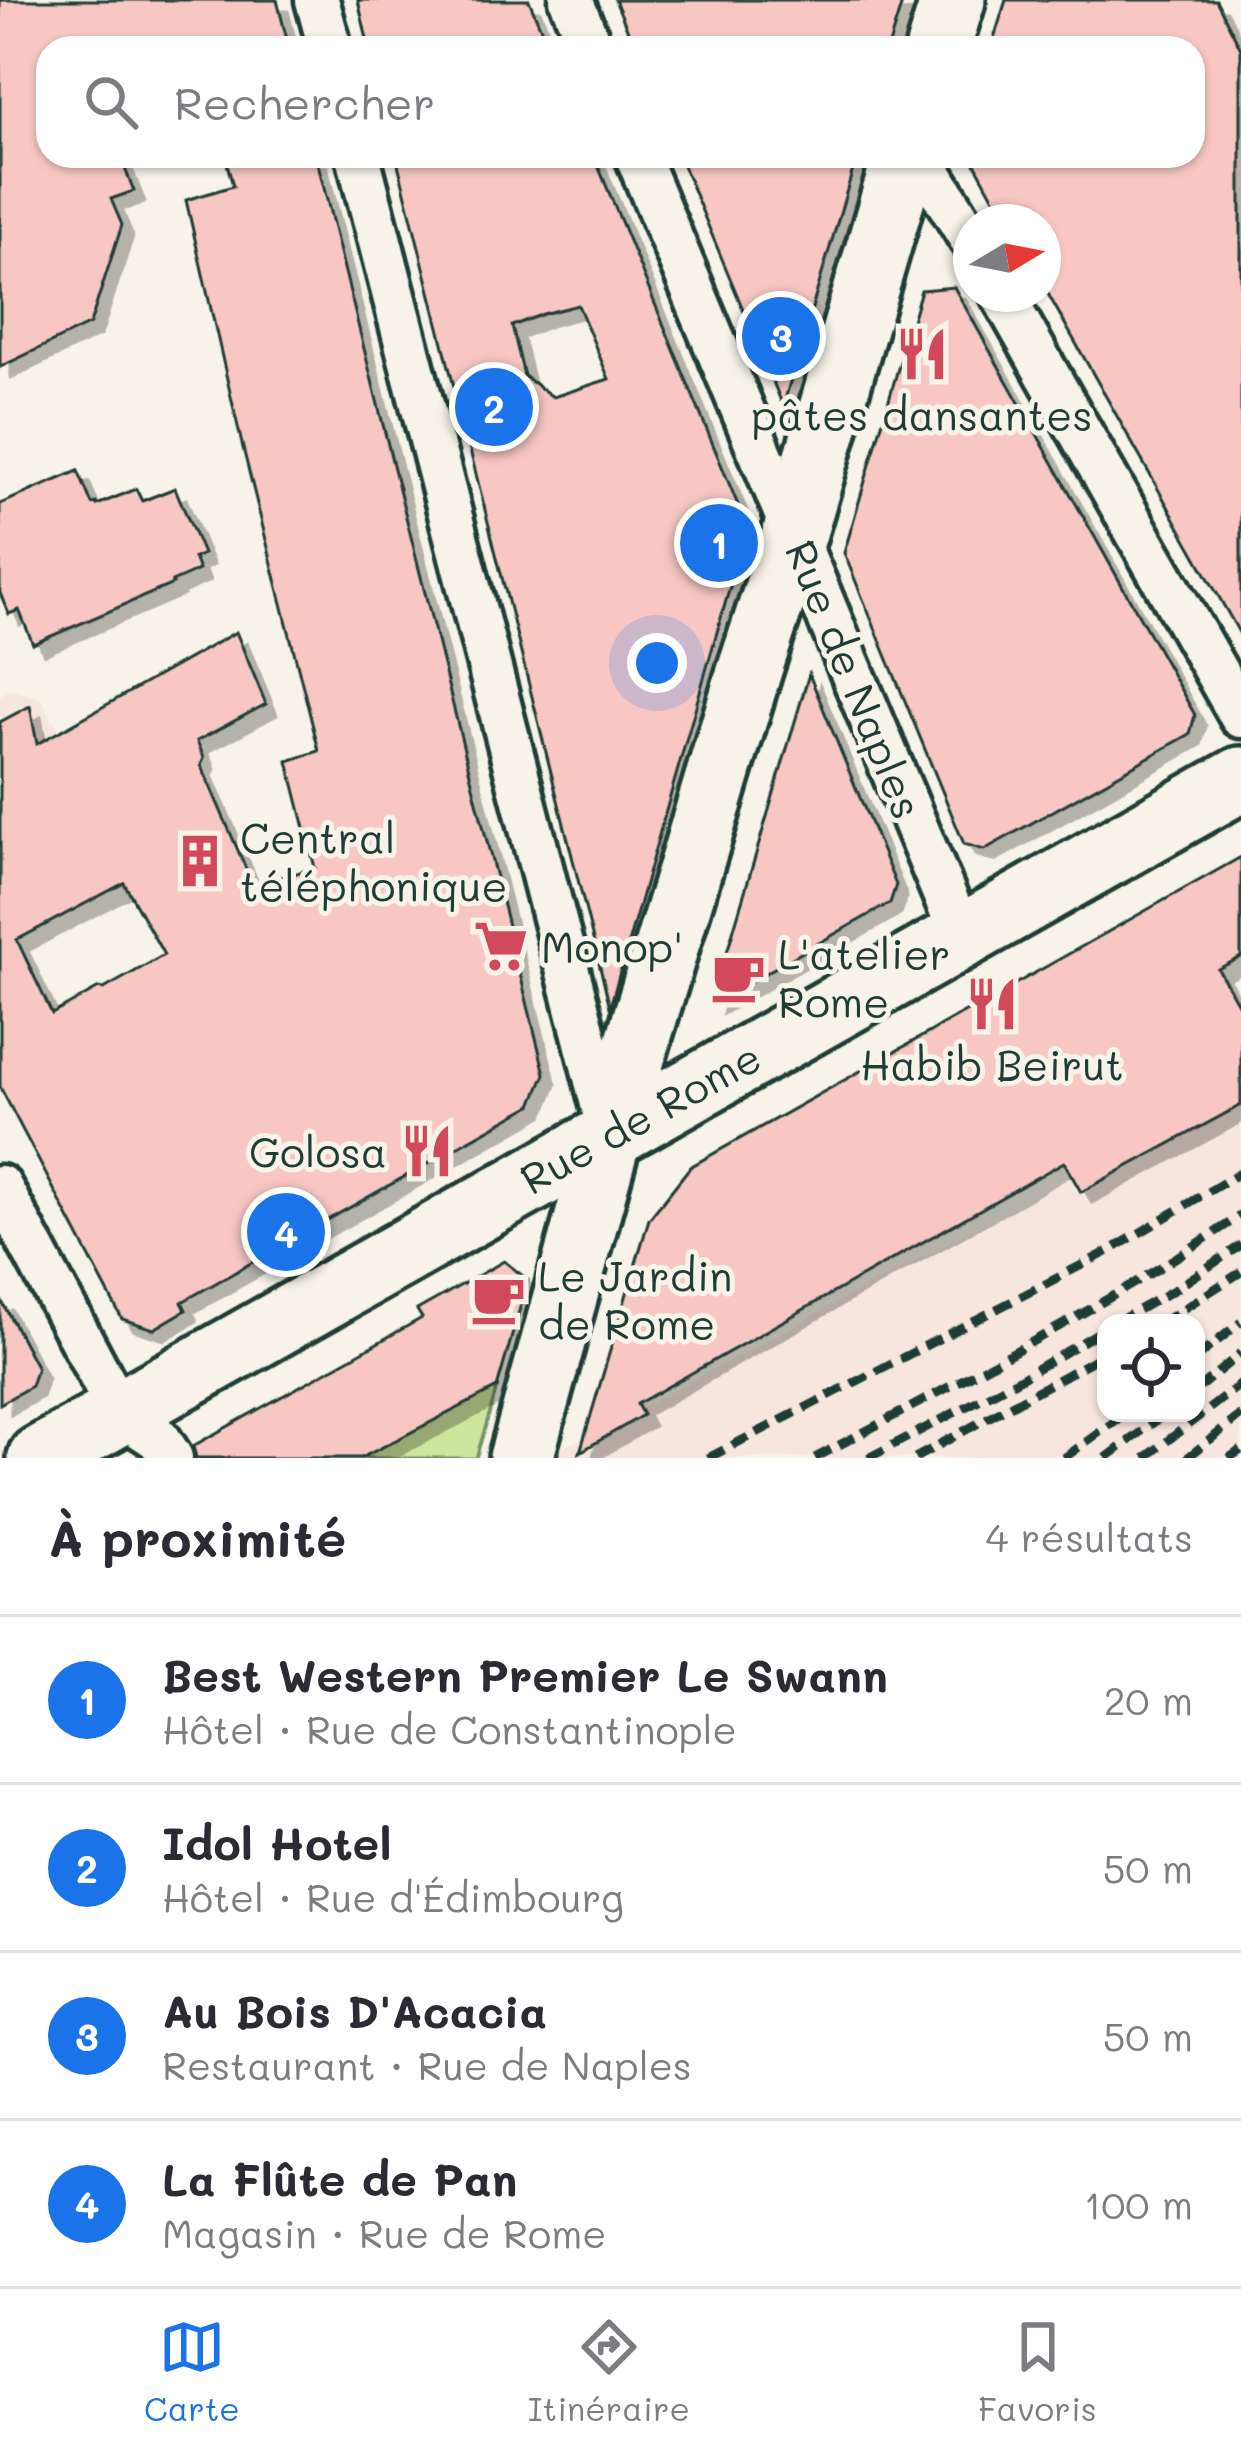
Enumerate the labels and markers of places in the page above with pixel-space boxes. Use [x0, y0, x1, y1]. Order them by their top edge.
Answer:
pin: 3 [742, 291, 820, 381]
restaurant icon: pâtes dansantes [893, 325, 951, 383]
pin: 2 [455, 362, 533, 452]
place label: pâtes dansantes [751, 387, 1093, 442]
pin: 1 [680, 498, 758, 588]
place label: Central téléphonique [240, 810, 508, 913]
building icon: Central téléphonique [171, 832, 229, 890]
supermarket icon: Monop' [472, 917, 530, 975]
place label: Monop' [541, 919, 683, 974]
place label: L'atelier Rome [778, 926, 951, 1029]
cafe icon: L'atelier Rome [709, 948, 767, 1006]
restaurant icon: Habib Beirut [963, 975, 1021, 1033]
place label: Habib Beirut [860, 1037, 1124, 1092]
restaurant icon: Golosa [398, 1122, 456, 1180]
place label: Golosa [249, 1124, 387, 1179]
pin: 4 [247, 1187, 325, 1277]
place label: Le Jardin de Rome [538, 1248, 733, 1351]
cafe icon: Le Jardin de Rome [469, 1270, 527, 1328]

